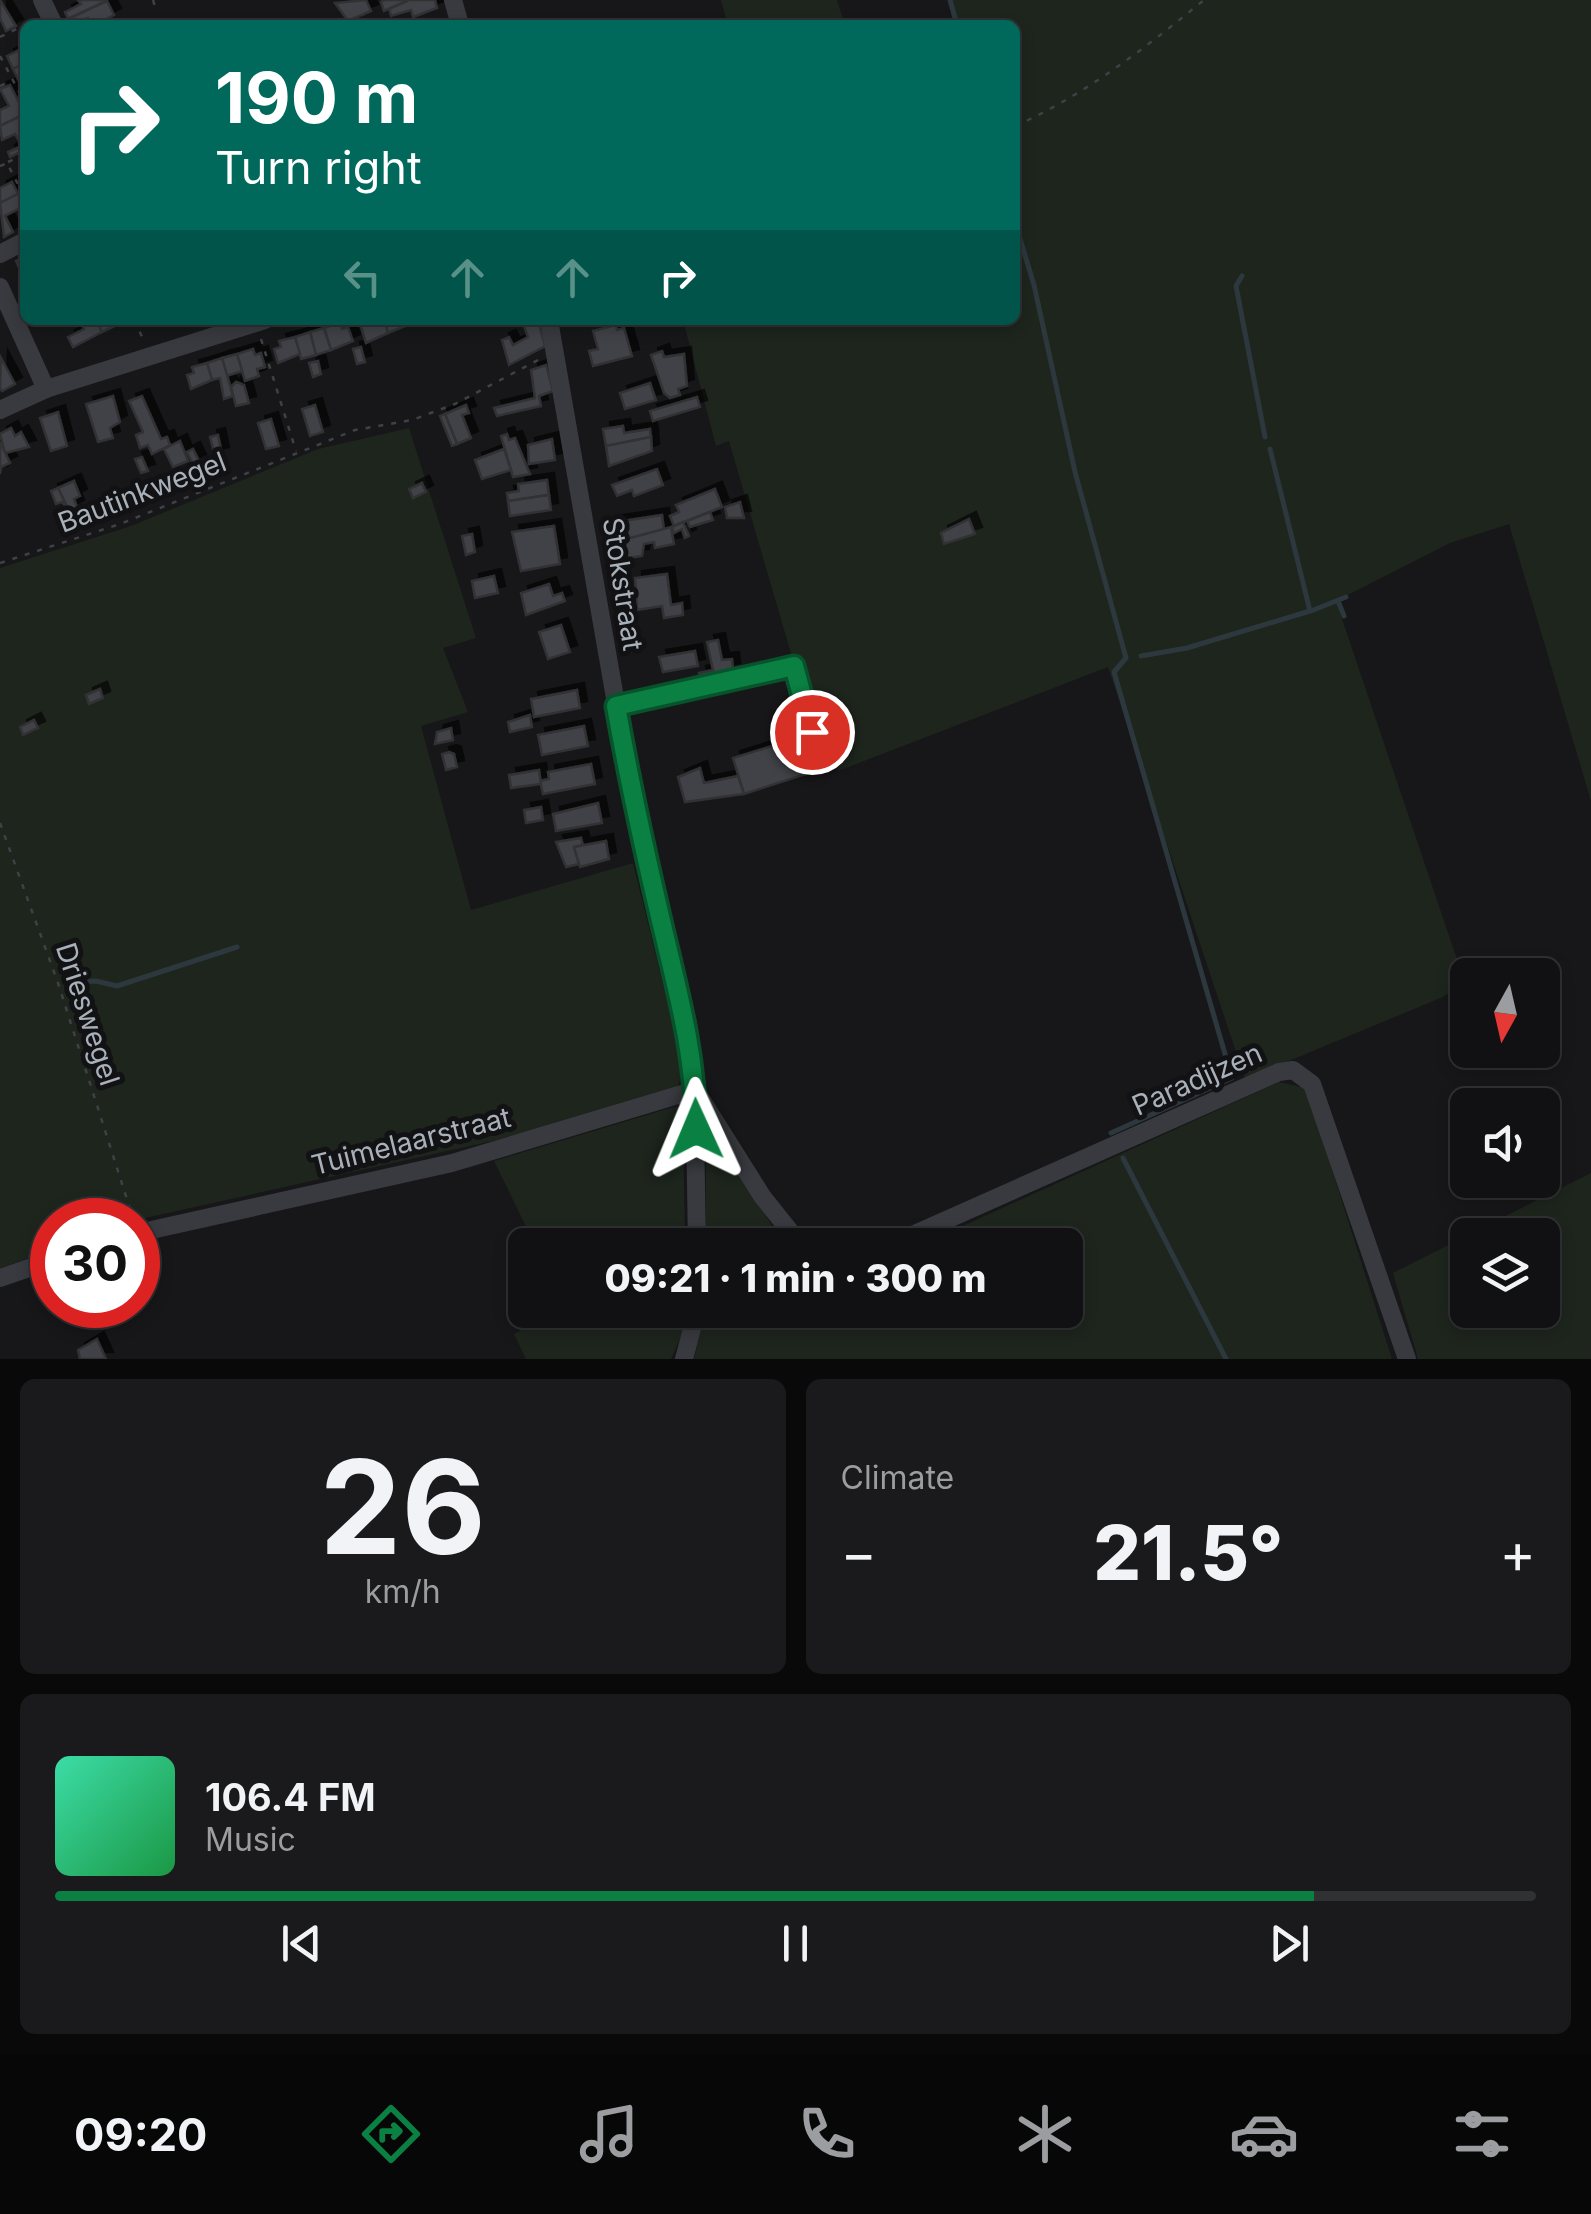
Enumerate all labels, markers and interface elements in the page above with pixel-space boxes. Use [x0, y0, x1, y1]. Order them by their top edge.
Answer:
text: 190 m [215, 55, 418, 140]
icon: right [50, 60, 180, 190]
text: Turn right [215, 140, 422, 195]
icon: left [335, 250, 390, 305]
icon: ahead [440, 250, 495, 305]
icon: ahead [545, 250, 600, 305]
icon: right [650, 250, 705, 305]
street label: Bautinkwegel [53, 444, 231, 540]
street label: Stokstraat [596, 515, 650, 653]
pin [770, 690, 855, 775]
icon: arrive [785, 705, 840, 760]
street label: Drieswegel [49, 938, 127, 1090]
north arrow [1450, 958, 1560, 1068]
map controls [1450, 958, 1560, 1328]
street label: Paradijzen [1127, 1035, 1267, 1123]
position arrow [644, 1077, 748, 1181]
button: sound [1450, 1088, 1560, 1198]
street label: Tuimelaarstraat [308, 1100, 514, 1182]
speed limit sign: 30 [30, 1198, 160, 1328]
button: layers [1450, 1218, 1560, 1328]
text: 09:21 · 1 min · 300 m [604, 1255, 987, 1301]
text: 26 [320, 1428, 486, 1585]
text: Climate [841, 1458, 954, 1497]
text: 21.5° [1093, 1507, 1283, 1598]
text: − [841, 1520, 877, 1586]
text: + [1500, 1520, 1536, 1586]
text: km/h [365, 1572, 441, 1611]
text: 106.4 FM [205, 1774, 376, 1820]
text: Music [205, 1820, 296, 1859]
icon: previous [274, 1916, 329, 1971]
icon: pause [768, 1916, 823, 1971]
icon: next [1262, 1916, 1317, 1971]
icon: directions [356, 2099, 426, 2169]
icon: music [574, 2099, 644, 2169]
icon: phone [792, 2099, 862, 2169]
icon: climate [1010, 2099, 1080, 2169]
icon: car [1229, 2099, 1299, 2169]
icon: filters [1447, 2099, 1517, 2169]
text: 09:20 [74, 2107, 207, 2162]

